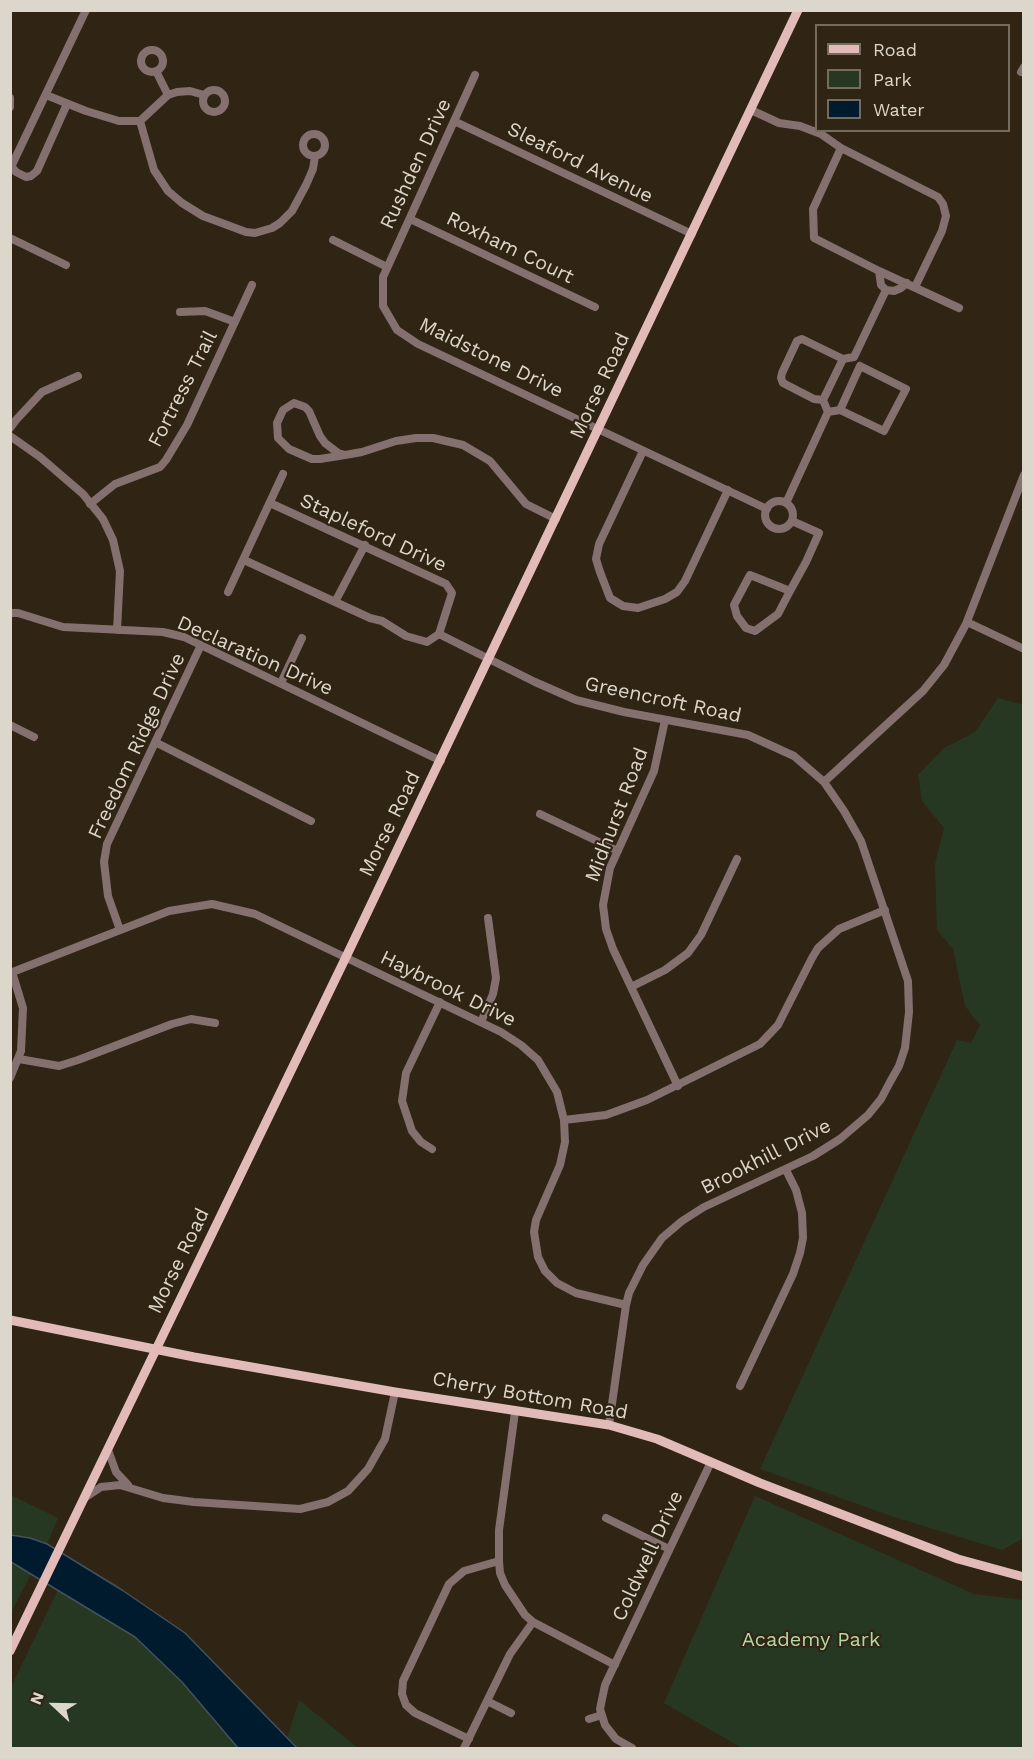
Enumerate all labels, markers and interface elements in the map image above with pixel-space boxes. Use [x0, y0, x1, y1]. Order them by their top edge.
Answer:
legend [815, 24, 1010, 132]
text: Road [873, 39, 917, 60]
text: Park [873, 69, 912, 90]
street label: Rushden Drive [375, 95, 457, 233]
text: Water [873, 99, 925, 120]
street label: Sleaford Avenue [503, 117, 657, 209]
street label: Roxham Court [442, 207, 578, 289]
street label: Maidstone Drive [415, 313, 567, 403]
street label: Fortress Trail [143, 327, 223, 451]
street label: Morse Road [565, 329, 635, 443]
street label: Stapleford Drive [296, 488, 450, 578]
street label: Declaration Drive [173, 611, 337, 701]
street label: Freedom Ridge Drive [83, 649, 191, 843]
street label: Greencroft Road [582, 672, 744, 728]
street label: Midhurst Road [580, 744, 654, 886]
street label: Morse Road [354, 767, 426, 881]
street label: Haybrook Drive [376, 946, 520, 1032]
street label: Brookhill Drive [697, 1114, 835, 1200]
street label: Morse Road [143, 1204, 215, 1318]
street label: Cherry Bottom Road [430, 1367, 630, 1425]
street label: Coldwell Drive [607, 1487, 689, 1625]
park label: Academy Park [742, 1628, 880, 1652]
north arrow [24, 1675, 84, 1735]
text: N [26, 1689, 48, 1707]

